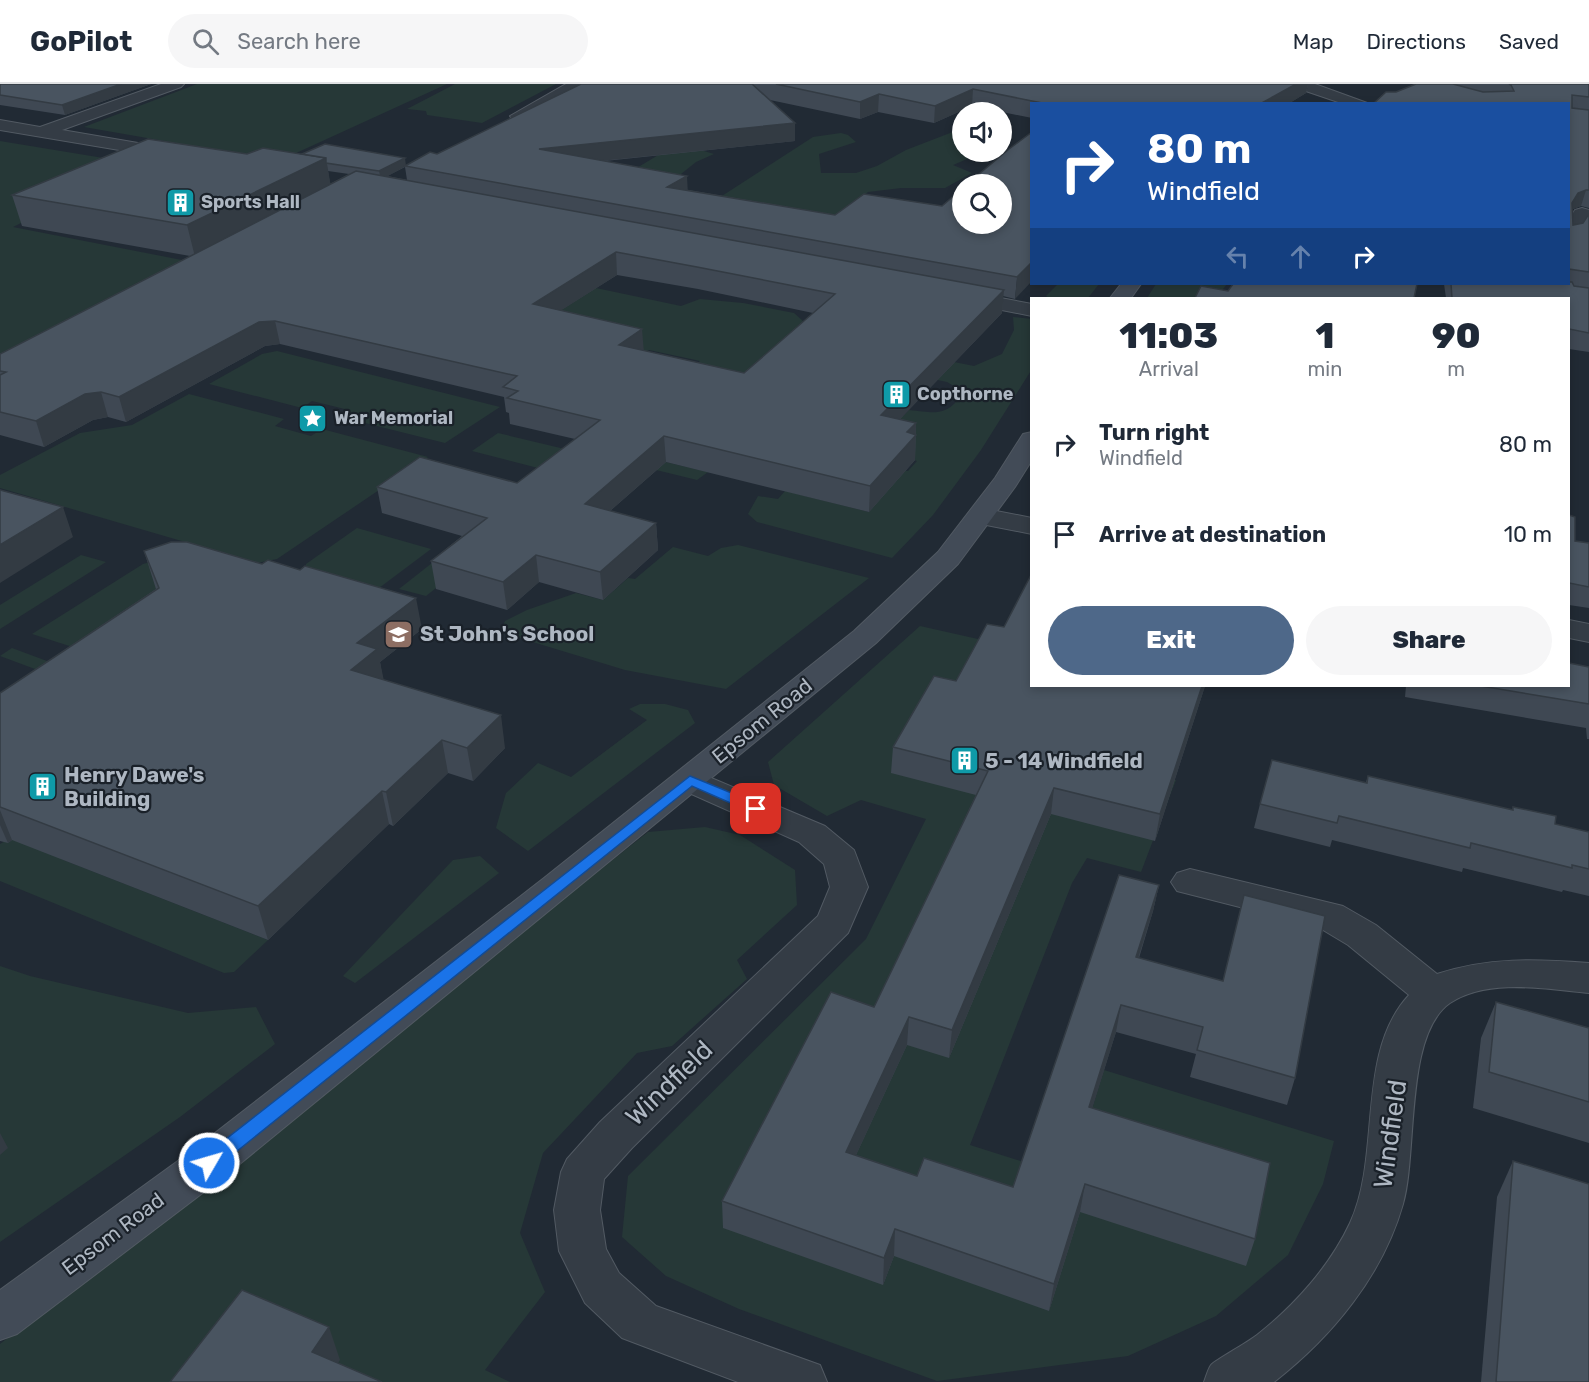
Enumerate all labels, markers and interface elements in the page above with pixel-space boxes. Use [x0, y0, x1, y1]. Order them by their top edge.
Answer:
search box [168, 14, 588, 68]
text: GoPilot [30, 25, 132, 58]
icon: search [189, 25, 222, 58]
text: Search here [237, 28, 361, 55]
text: Map [1293, 29, 1334, 54]
text: Directions [1367, 29, 1466, 54]
text: Saved [1499, 29, 1559, 54]
map controls [952, 102, 1012, 234]
button: sound [952, 102, 1012, 162]
text: 80 m [1147, 124, 1251, 174]
icon: right [1048, 126, 1126, 204]
button: search [952, 174, 1012, 234]
text: Windfield [1147, 175, 1260, 207]
building icon: Sports Hall [164, 186, 196, 218]
place label: Sports Hall [201, 191, 300, 213]
icon: left [1221, 240, 1254, 273]
icon: ahead [1284, 240, 1317, 273]
icon: right [1347, 240, 1380, 273]
text: 11:03 [1119, 314, 1218, 357]
text: 1 [1315, 314, 1334, 357]
text: 90 [1432, 314, 1481, 357]
text: Arrival [1139, 357, 1199, 381]
text: min [1308, 357, 1342, 381]
text: m [1447, 357, 1465, 381]
building icon: Copthorne [880, 378, 912, 410]
place label: Copthorne [917, 383, 1014, 405]
place icon: War Memorial [297, 402, 329, 434]
place label: War Memorial [334, 407, 453, 429]
text: Turn right [1099, 419, 1209, 446]
icon: right [1048, 428, 1081, 461]
text: 80 m [1499, 431, 1552, 458]
text: Windfield [1099, 446, 1183, 470]
icon: arrive [1048, 518, 1081, 551]
text: Arrive at destination [1099, 521, 1326, 548]
text: 10 m [1504, 521, 1552, 548]
button: Exit [1048, 606, 1294, 675]
button: Share [1306, 606, 1552, 675]
school or university icon: St John's School [383, 618, 415, 650]
place label: St John's School [420, 621, 594, 646]
street label: Epsom Road [707, 673, 817, 769]
building icon: 5 - 14 Windfield [948, 745, 980, 777]
place label: 5 - 14 Windfield [985, 748, 1143, 773]
place label: Henry Dawe's Building [64, 762, 204, 811]
building icon: Henry Dawe's Building [27, 771, 59, 803]
pin [730, 783, 781, 834]
icon: arrive [739, 792, 772, 825]
street label: Windfield [619, 1034, 719, 1132]
street label: Windfield [1368, 1078, 1413, 1190]
position arrow [177, 1131, 241, 1195]
street label: Epsom Road [57, 1187, 169, 1280]

